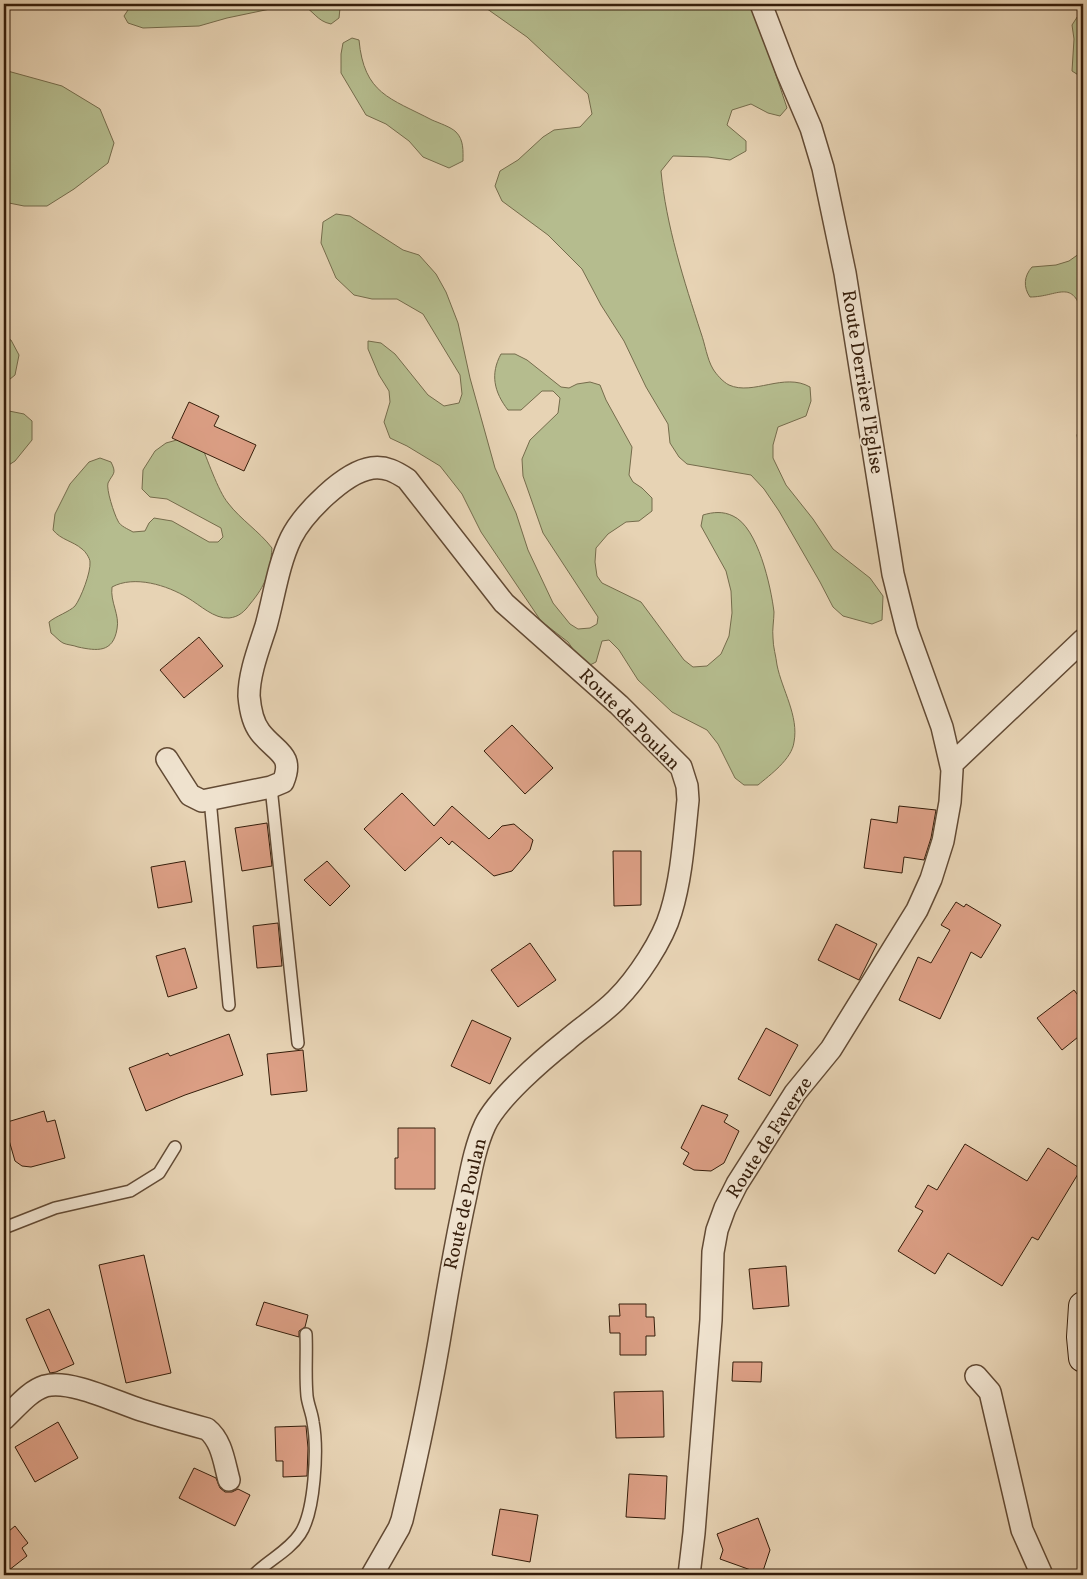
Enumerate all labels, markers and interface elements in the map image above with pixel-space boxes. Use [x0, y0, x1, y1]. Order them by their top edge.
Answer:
street label: Route Derrière l'Eglise [835, 288, 889, 476]
street label: Route de Poulan [572, 663, 686, 777]
street label: Route de Faverze [721, 1072, 819, 1204]
street label: Route de Poulan [438, 1136, 494, 1272]

